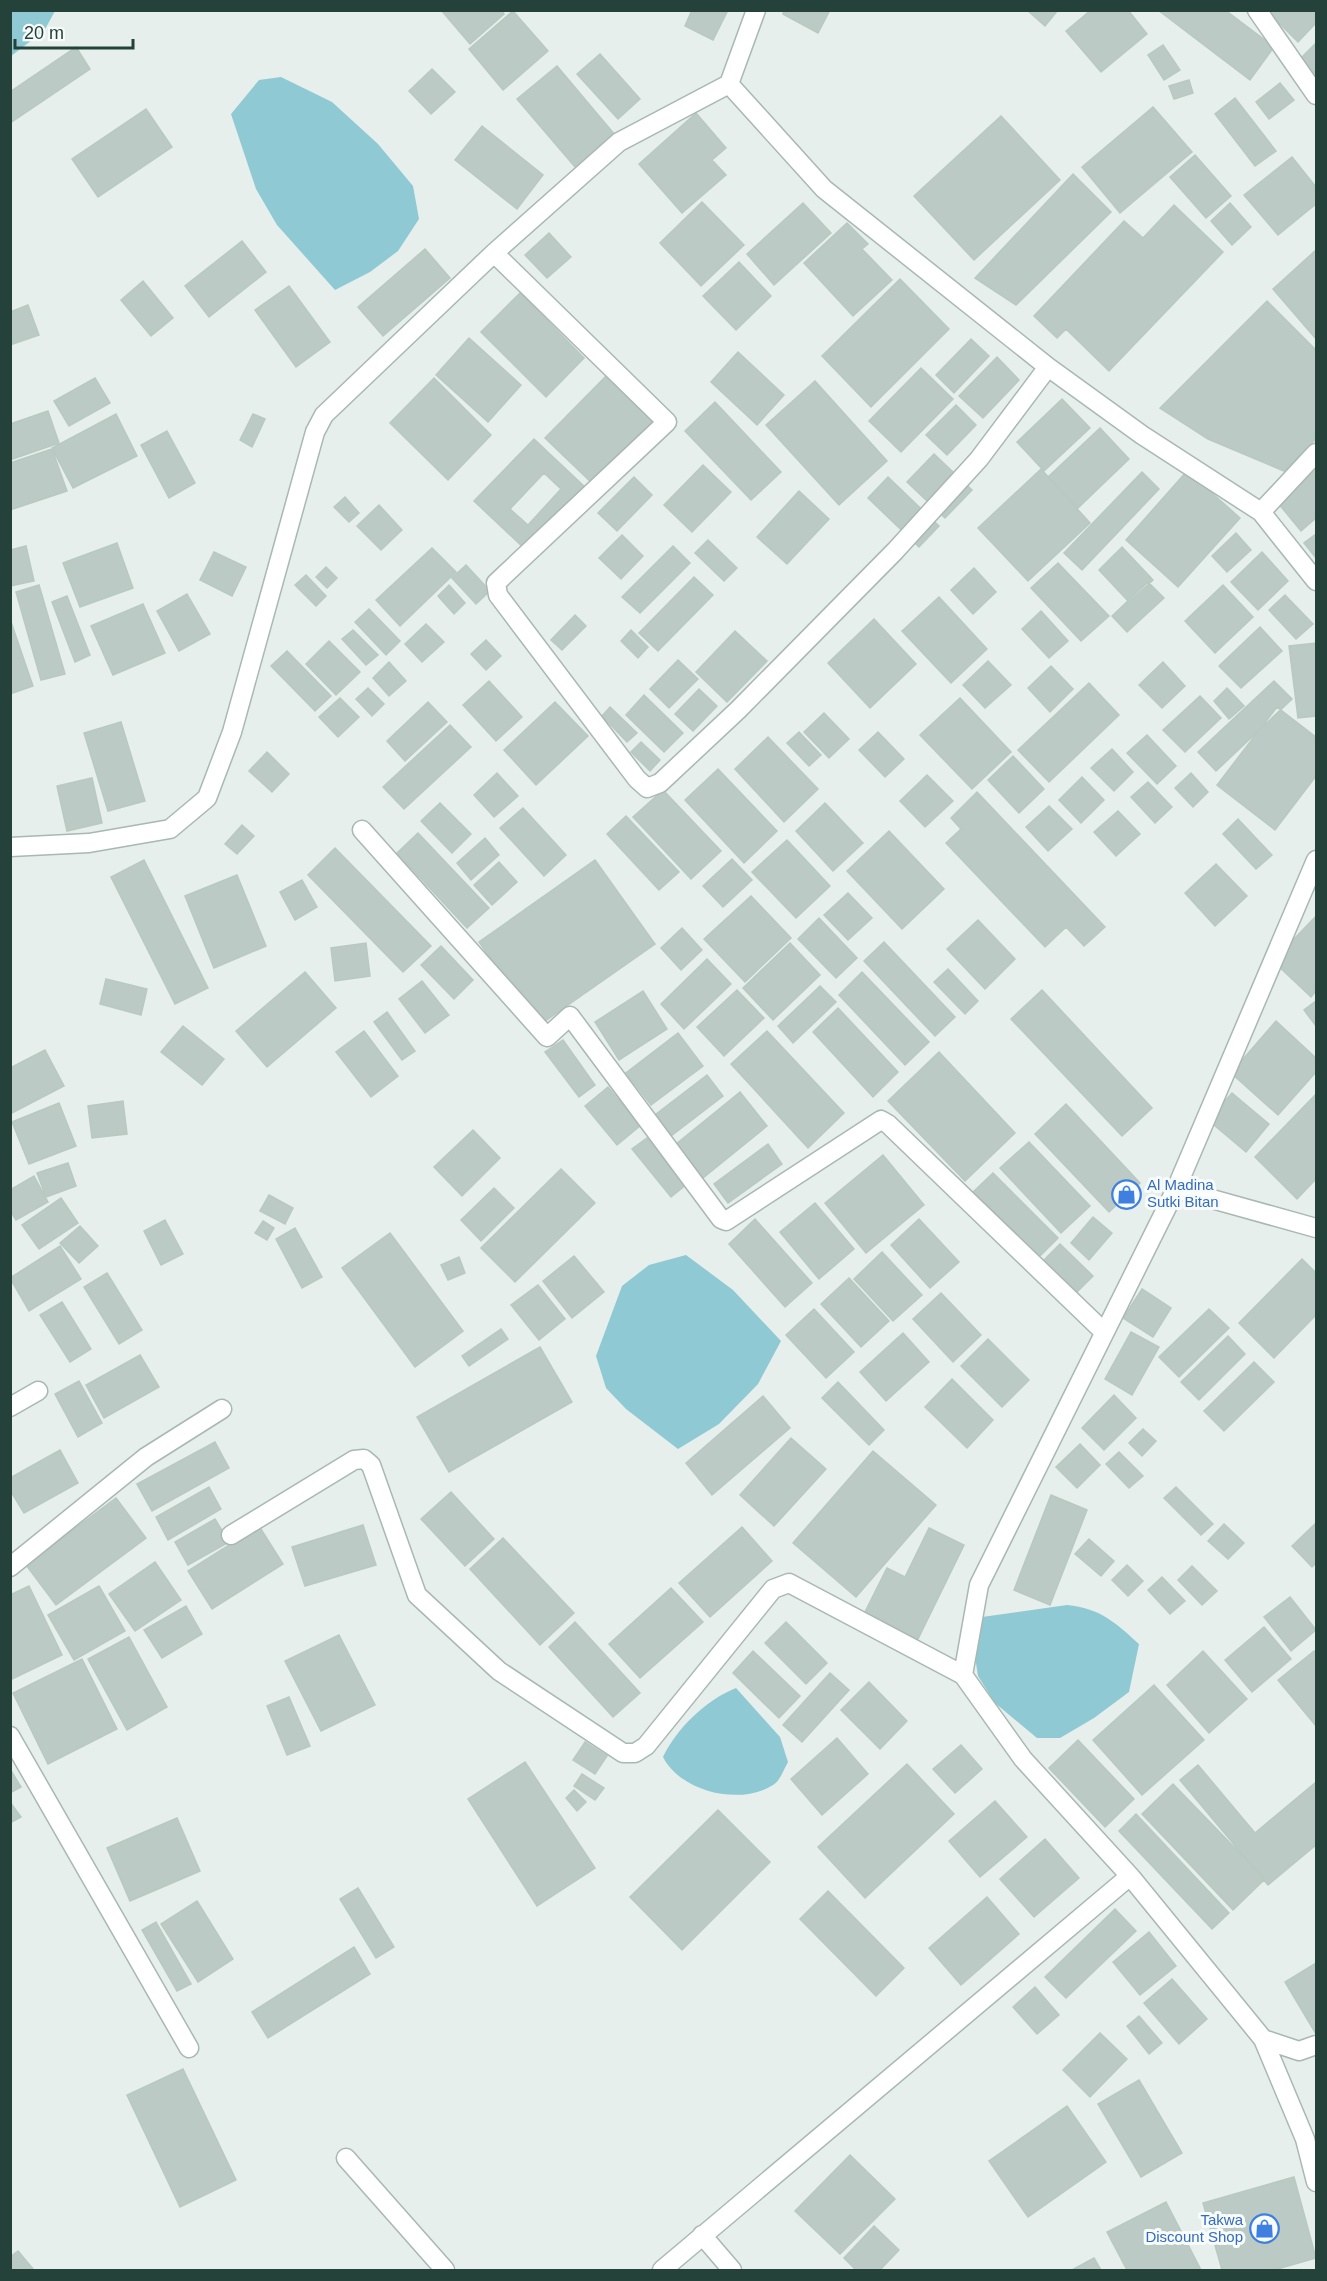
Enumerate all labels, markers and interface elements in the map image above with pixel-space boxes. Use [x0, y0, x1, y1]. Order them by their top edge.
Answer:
scale bar [15, 12, 134, 50]
text: 20 m [24, 23, 64, 43]
place label: Al Madina Sutki Bitan [1147, 1176, 1219, 1210]
shop icon: Al Madina Sutki Bitan [1110, 1178, 1142, 1210]
place label: Takwa Discount Shop [1145, 2211, 1244, 2245]
shop icon: Takwa Discount Shop [1248, 2213, 1280, 2245]

